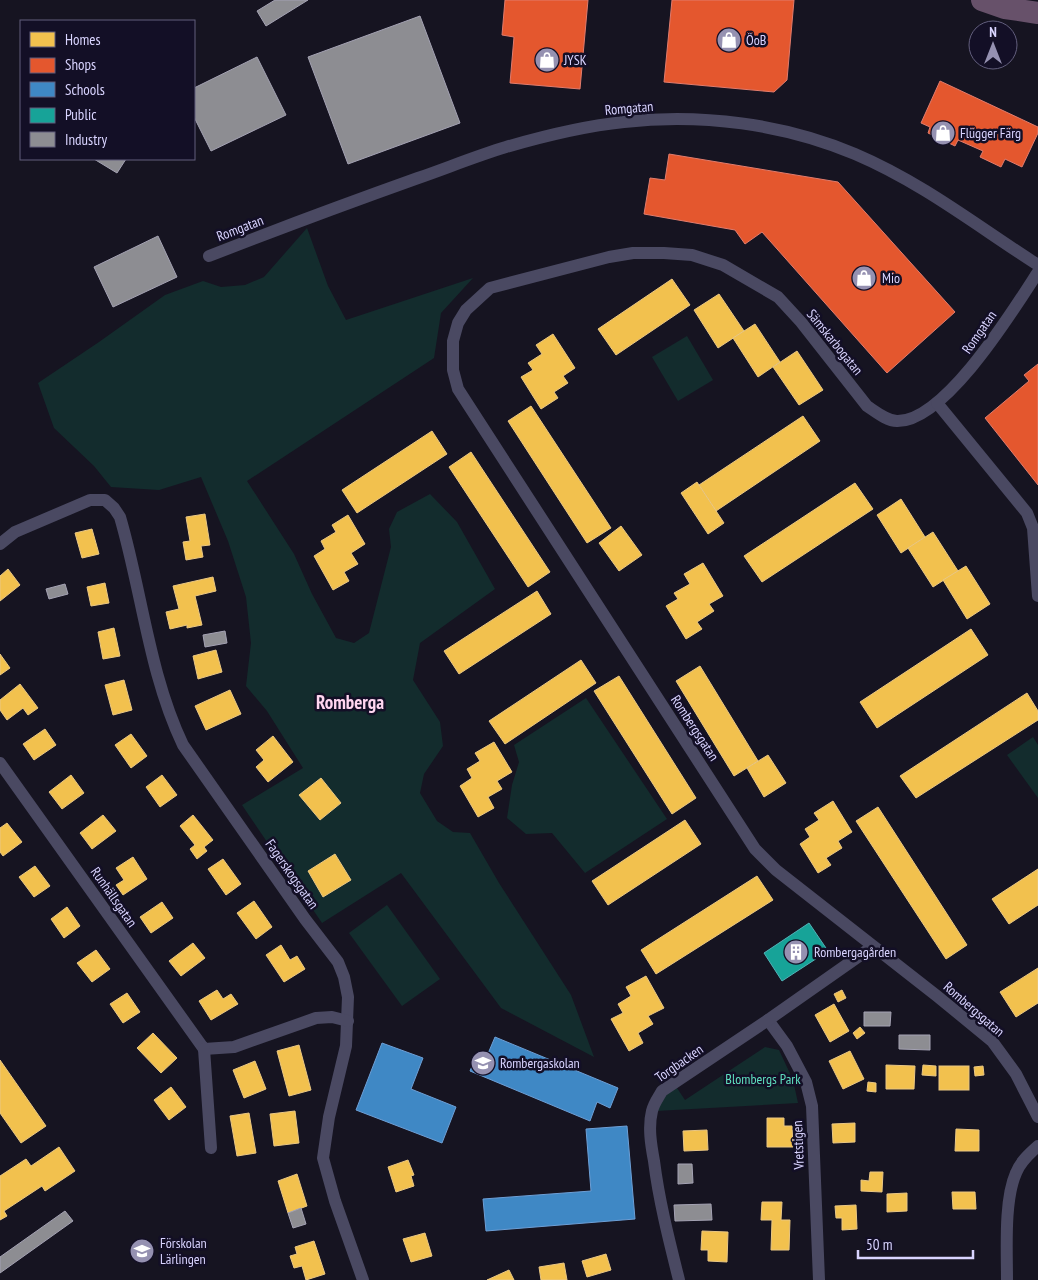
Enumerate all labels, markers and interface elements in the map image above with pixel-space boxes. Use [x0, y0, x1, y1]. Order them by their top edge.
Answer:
legend [20, 20, 195, 160]
north arrow [968, 20, 1018, 70]
text: N [989, 23, 997, 41]
shop icon: ÖoB [716, 27, 742, 53]
text: Homes [65, 30, 101, 49]
place label: ÖoB [746, 31, 766, 49]
shop icon: JYSK [534, 47, 560, 73]
place label: JYSK [563, 51, 587, 69]
text: Shops [65, 55, 96, 74]
text: Schools [65, 80, 105, 99]
street label: Romgatan [604, 97, 654, 119]
text: Public [65, 105, 97, 124]
shop icon: Flügger Färg [930, 120, 956, 146]
place label: Flügger Färg [960, 124, 1021, 142]
text: Industry [65, 130, 107, 149]
street label: Romgatan [214, 211, 266, 245]
shop icon: Mio [851, 265, 877, 291]
place label: Mio [882, 269, 900, 287]
street label: Sämskarbogatan [803, 305, 867, 379]
street label: Romgatan [958, 307, 1000, 357]
district label: Romberga [316, 690, 384, 714]
street label: Rombergsgatan [667, 692, 723, 764]
street label: Fagerskogsgatan [261, 836, 323, 912]
street label: Runhällsgatan [87, 863, 141, 931]
building icon: Rombergagården [783, 939, 809, 965]
place label: Rombergagården [814, 943, 896, 961]
street label: Rombergsgatan [940, 978, 1008, 1040]
street label: Torgbacken [651, 1040, 707, 1086]
school or university icon: Rombergaskolan [470, 1050, 496, 1076]
place label: Rombergaskolan [500, 1054, 580, 1072]
park label: Blombergs Park [725, 1070, 801, 1088]
street label: Vretstigen [788, 1120, 808, 1171]
scale bar [858, 1228, 973, 1260]
place label: Förskolan Lärlingen [160, 1234, 207, 1268]
text: 50 m [866, 1235, 892, 1254]
school or university icon: Förskolan Lärlingen [129, 1238, 155, 1264]

